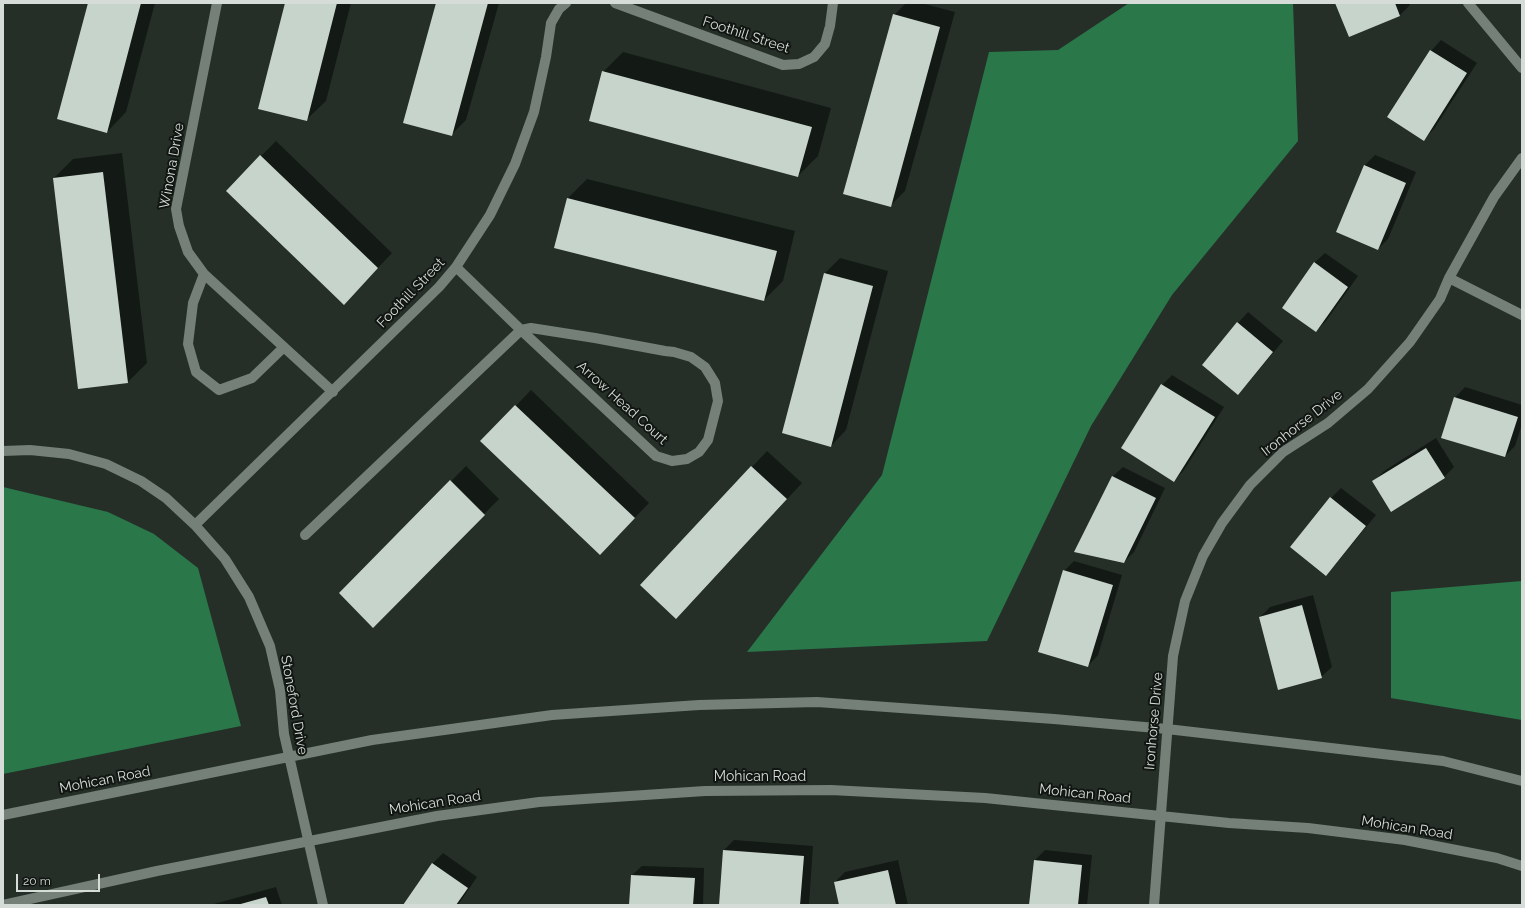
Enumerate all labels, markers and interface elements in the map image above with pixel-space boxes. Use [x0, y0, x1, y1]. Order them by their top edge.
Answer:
street label: Foothill Street [700, 13, 792, 57]
street label: Winona Drive [156, 122, 188, 210]
street label: Foothill Street [374, 255, 448, 331]
street label: Arrow Head Court [573, 358, 671, 448]
street label: Ironhorse Drive [1258, 386, 1346, 460]
street label: Stoneford Drive [277, 654, 311, 756]
street label: Ironhorse Drive [1141, 671, 1167, 771]
street label: Mohican Road [58, 763, 152, 797]
street label: Mohican Road [714, 769, 806, 785]
street label: Mohican Road [1038, 781, 1132, 807]
street label: Mohican Road [388, 787, 482, 819]
street label: Mohican Road [1360, 812, 1454, 844]
scale bar [18, 866, 102, 892]
text: 20 m [23, 874, 51, 888]

